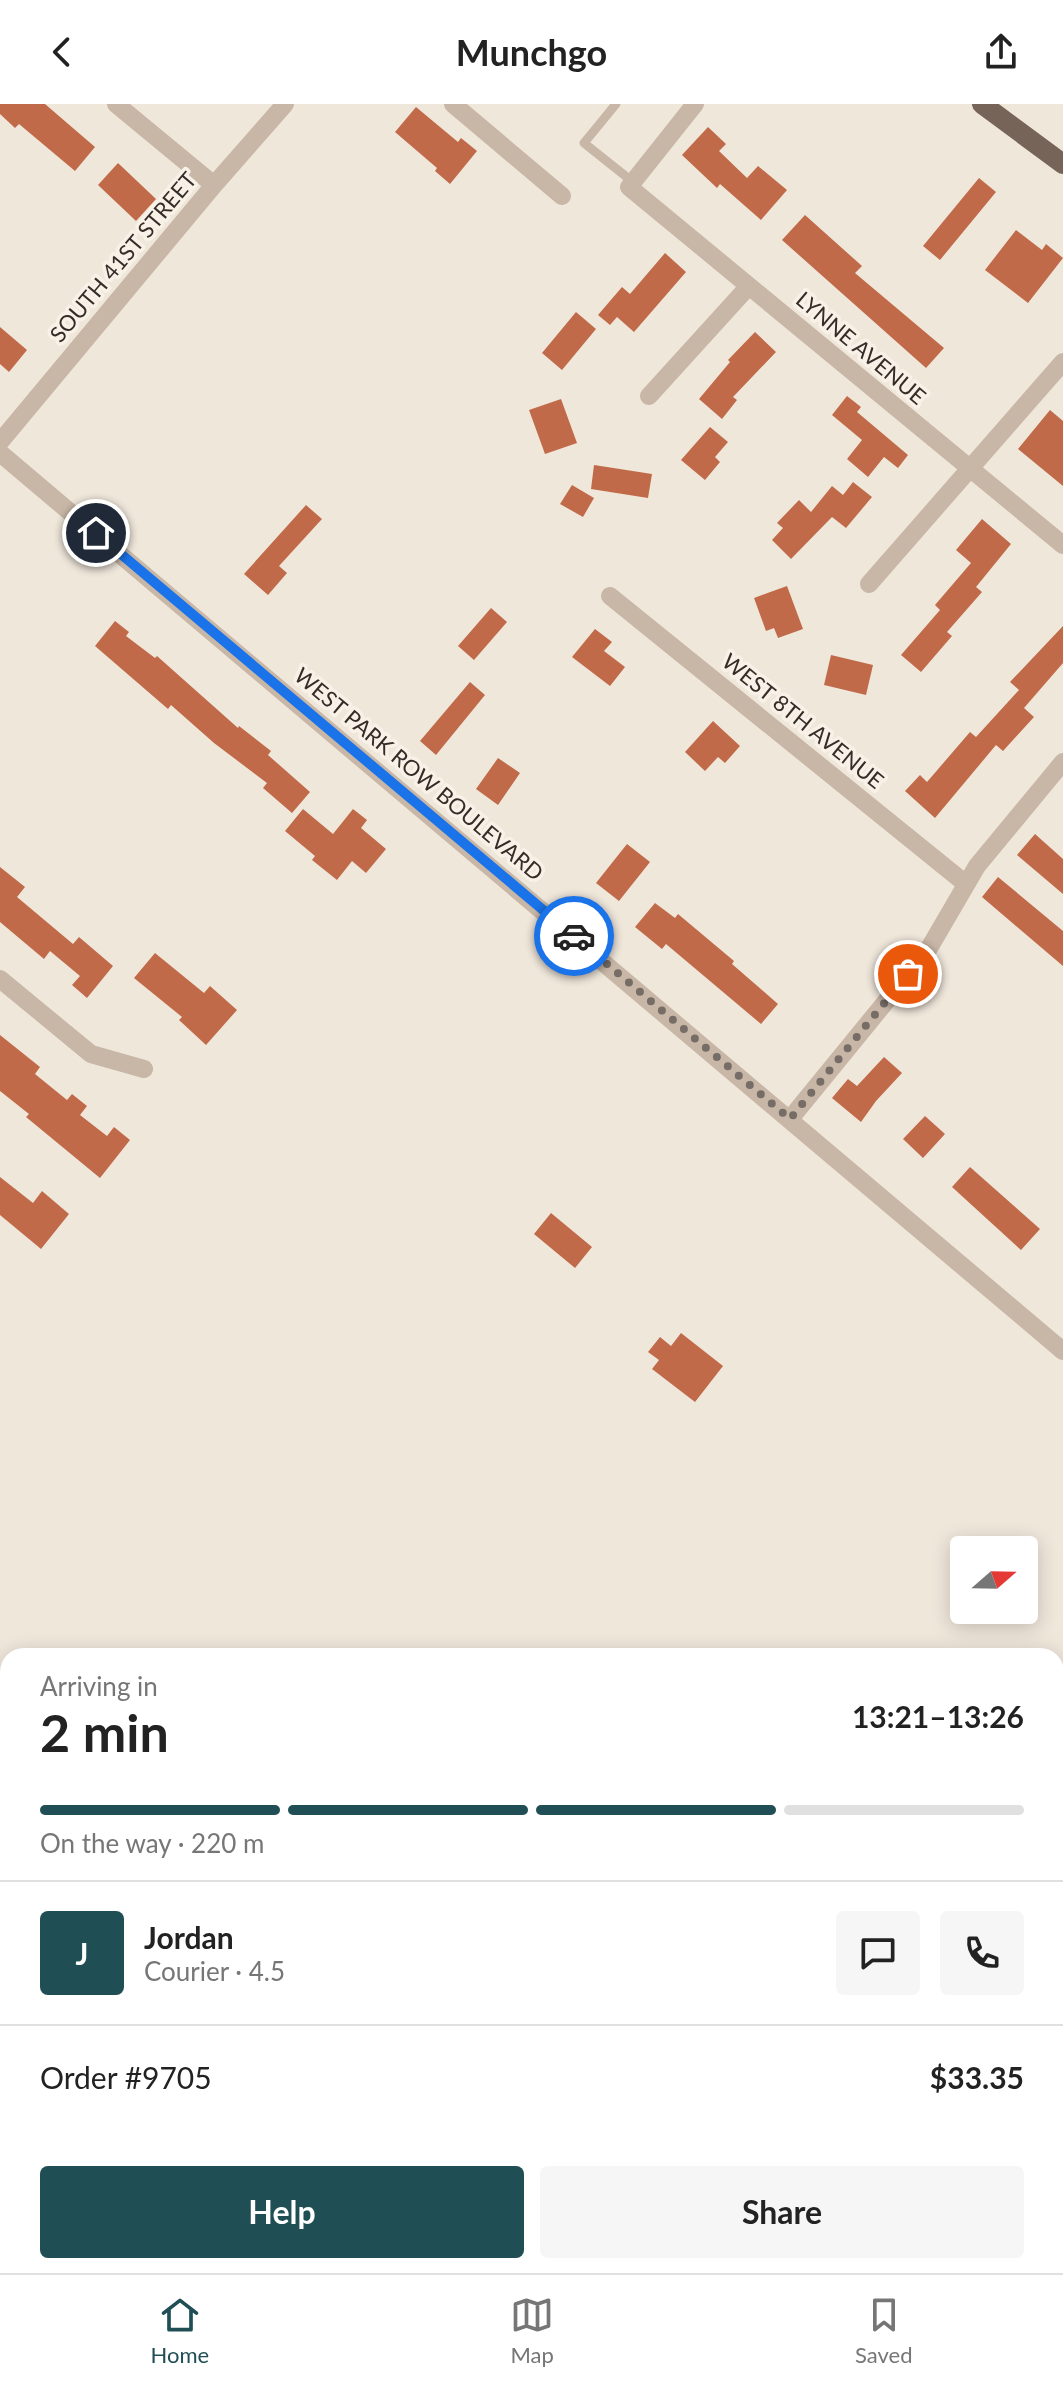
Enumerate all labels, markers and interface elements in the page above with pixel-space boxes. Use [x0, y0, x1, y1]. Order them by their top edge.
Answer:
icon: back [40, 30, 84, 74]
text: Munchgo [456, 30, 607, 74]
icon: share [979, 30, 1023, 74]
street label: SOUTH 41ST STREET [44, 166, 202, 347]
street label: LYNNE AVENUE [791, 285, 932, 410]
pin [62, 499, 130, 567]
icon: home [74, 511, 118, 555]
street label: WEST 8TH AVENUE [717, 647, 889, 794]
street label: WEST PARK ROW BOULEVARD [289, 662, 549, 886]
courier [534, 896, 614, 976]
icon: car [552, 914, 596, 958]
pin [874, 940, 942, 1008]
icon: bag [886, 952, 930, 996]
north arrow [950, 1536, 1038, 1624]
map controls [950, 1536, 1038, 1624]
text: Arriving in [40, 1670, 158, 1702]
text: 13:21–13:26 [852, 1698, 1024, 1734]
text: 2 min [40, 1701, 169, 1763]
text: On the way · 220 m [40, 1827, 264, 1859]
button: chat [836, 1911, 920, 1995]
button: phone [940, 1911, 1024, 1995]
text: Jordan [144, 1919, 234, 1955]
text: J [76, 1935, 88, 1971]
text: Courier · 4.5 [144, 1955, 285, 1987]
text: Order #9705 [40, 2059, 212, 2095]
text: $33.35 [930, 2059, 1024, 2095]
button: Help [40, 2166, 524, 2258]
button: Share [540, 2166, 1024, 2258]
tab: Home [150, 2293, 209, 2368]
tab: Map [510, 2293, 554, 2368]
tab: Saved [855, 2293, 912, 2368]

